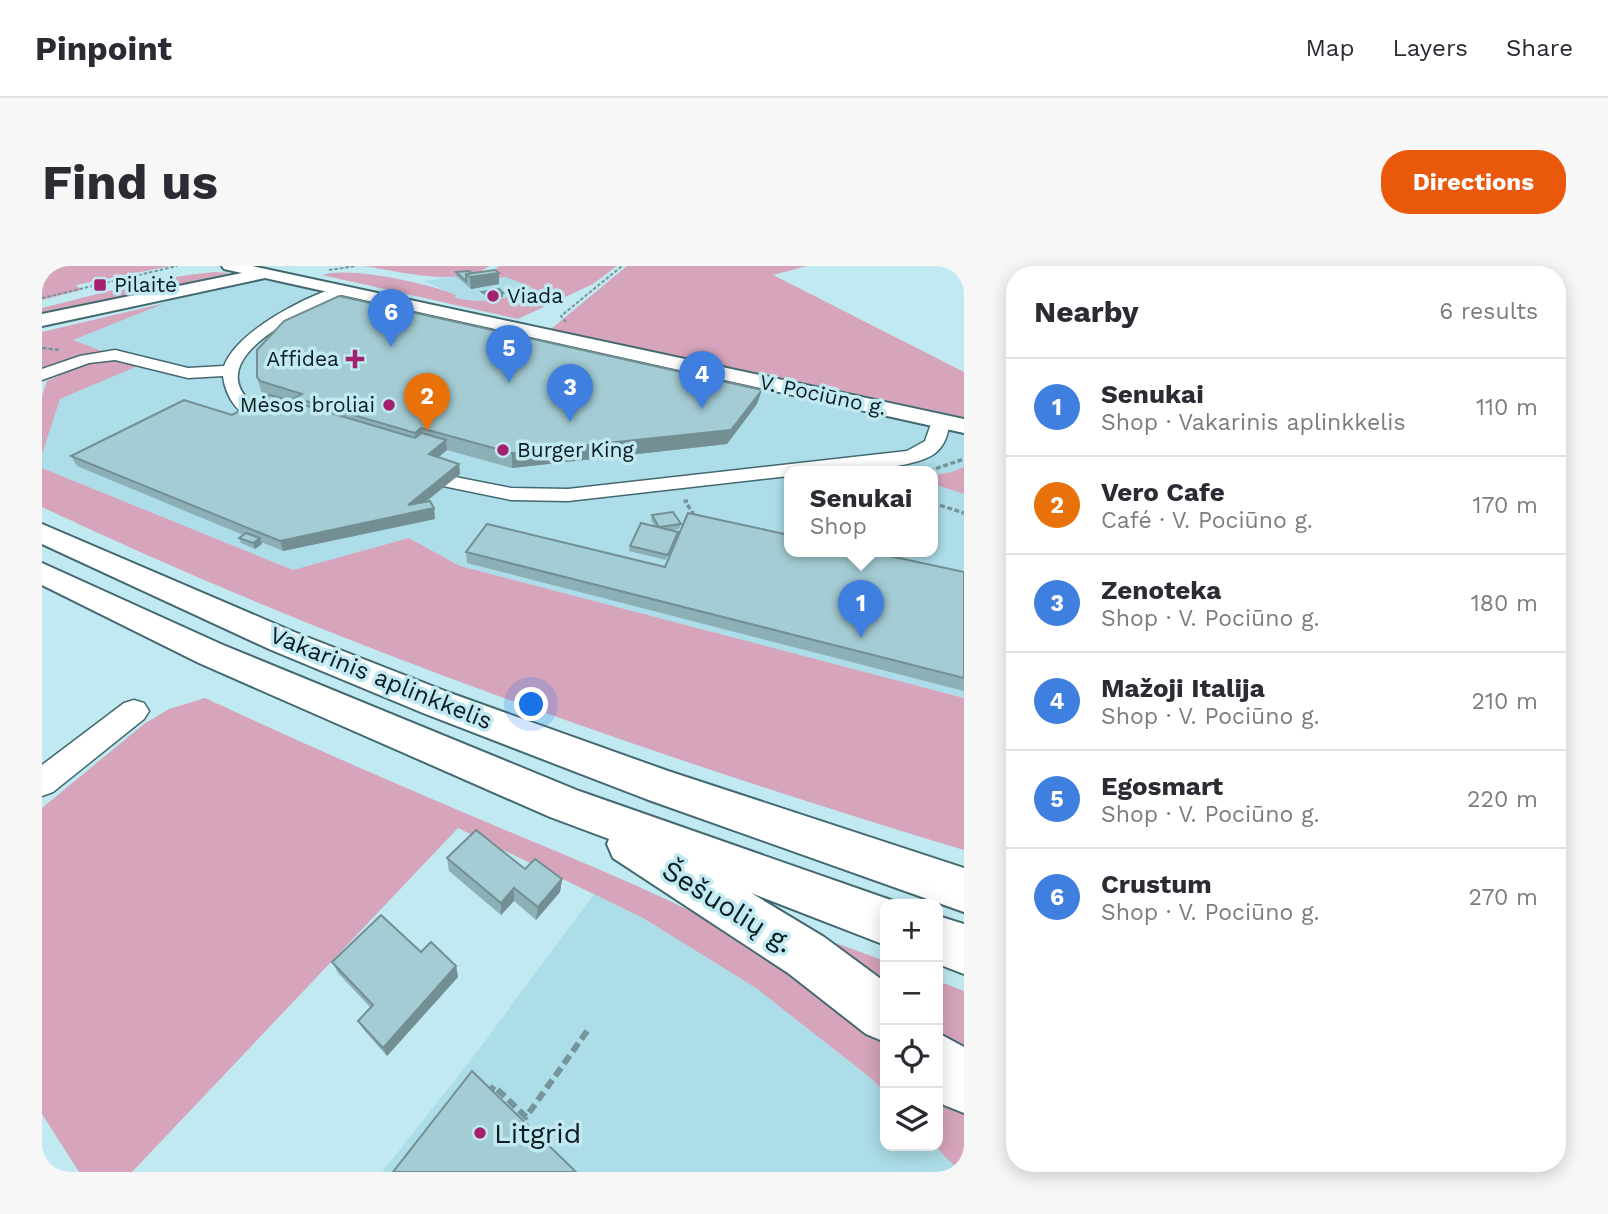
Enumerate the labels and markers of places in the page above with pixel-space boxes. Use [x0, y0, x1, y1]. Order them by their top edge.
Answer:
place label: Pilaitė [114, 272, 177, 297]
marker: Pilaitė [92, 277, 108, 293]
place label: Viada [507, 283, 563, 308]
marker: Viada [485, 288, 501, 304]
pin: 6 [368, 289, 414, 347]
pin: 5 [486, 325, 532, 383]
place label: Affidea [266, 346, 339, 371]
marker: Affidea [345, 349, 365, 369]
pin: 4 [679, 351, 725, 409]
pin: 3 [547, 364, 593, 422]
pin: 2 [404, 373, 450, 431]
place label: Mėsos broliai [240, 392, 375, 417]
marker: Mėsos broliai [381, 397, 397, 413]
place label: Burger King [517, 437, 635, 462]
marker: Burger King [495, 442, 511, 458]
pin: 1 [838, 580, 884, 638]
place label: Litgrid [494, 1117, 581, 1150]
marker: Litgrid [472, 1125, 488, 1141]

